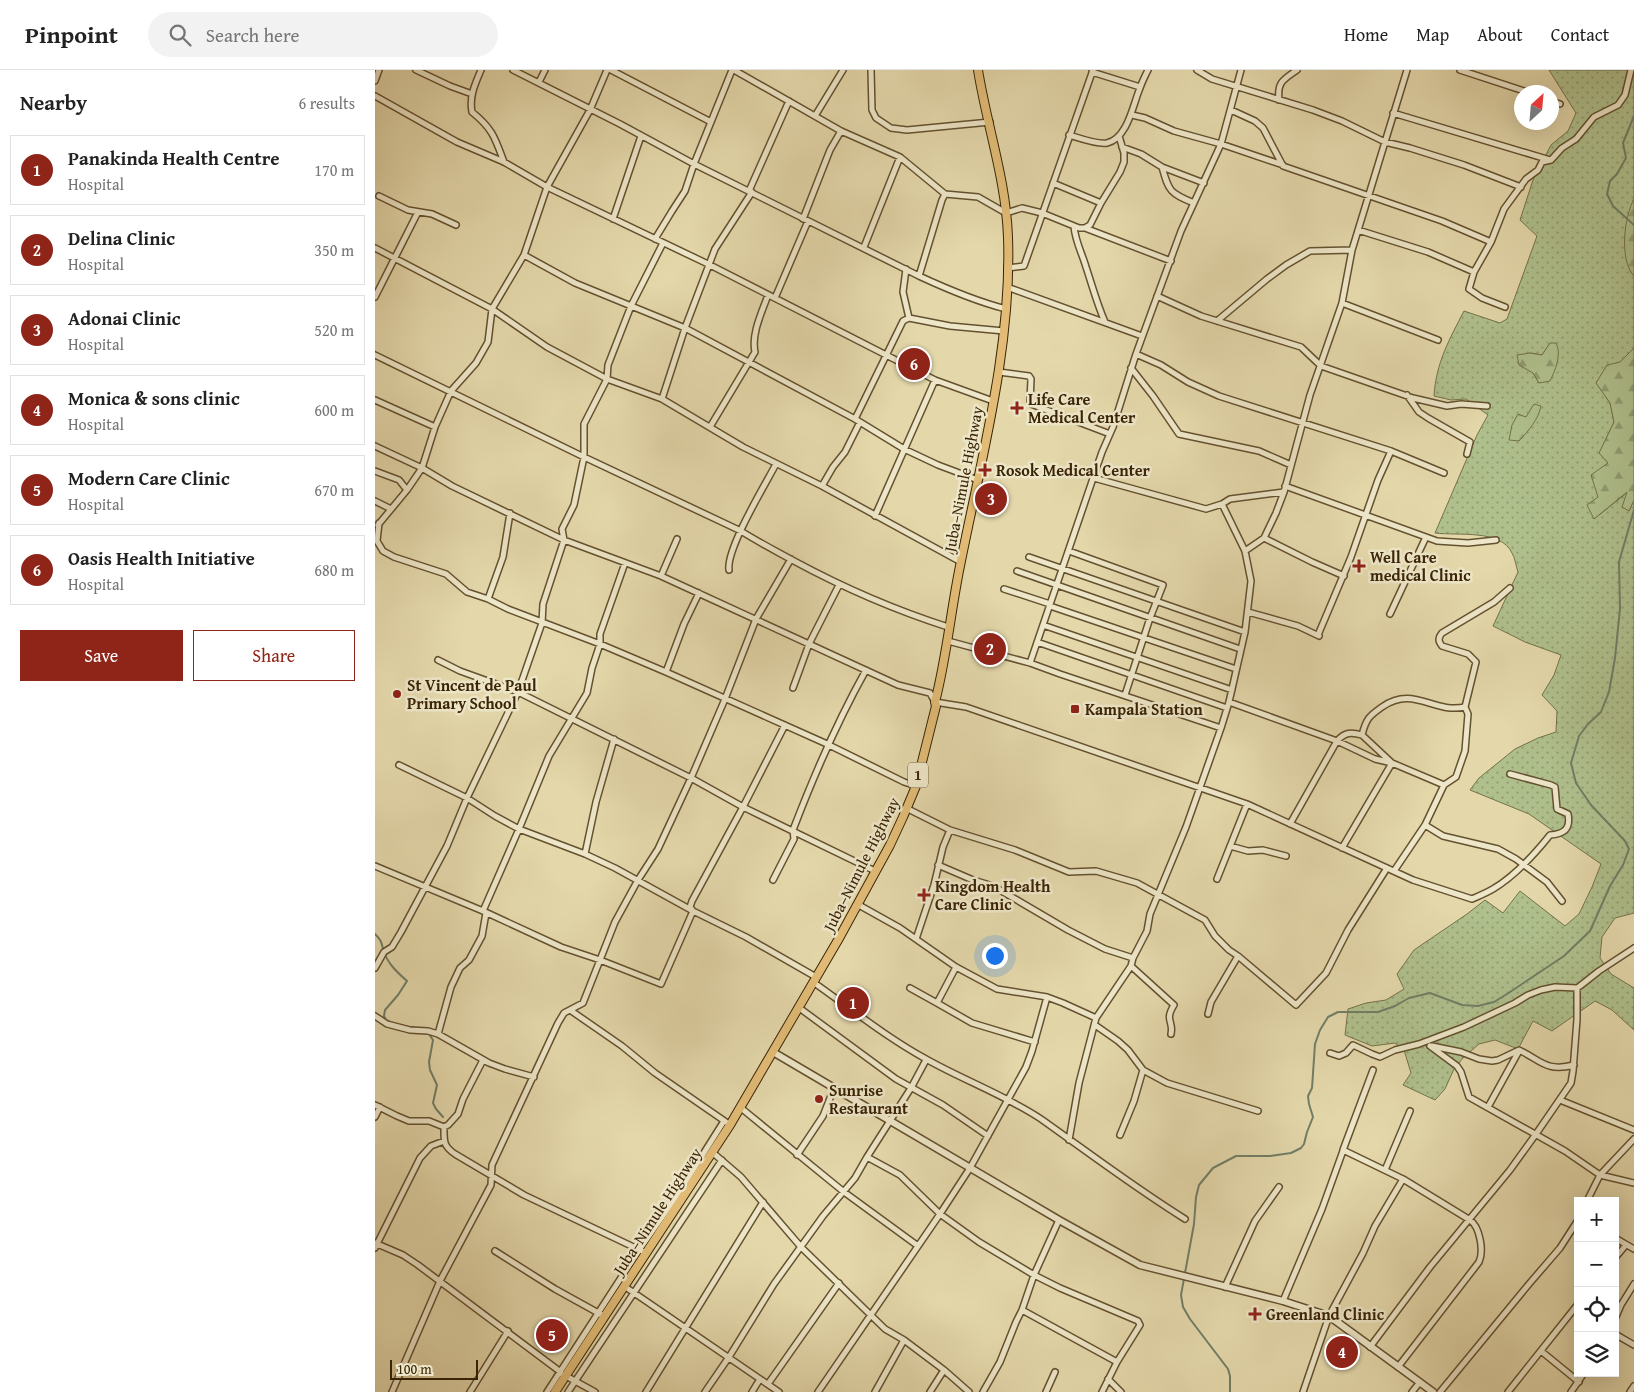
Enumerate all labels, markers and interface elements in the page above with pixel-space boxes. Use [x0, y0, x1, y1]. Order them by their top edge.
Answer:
search box [148, 12, 498, 57]
text: Pinpoint [25, 17, 118, 52]
icon: search [166, 21, 194, 49]
text: Search here [206, 21, 299, 49]
text: Home [1344, 21, 1388, 48]
text: Map [1416, 21, 1449, 48]
text: About [1477, 21, 1523, 48]
text: Contact [1551, 21, 1609, 48]
north arrow [1514, 85, 1559, 130]
text: Nearby [20, 87, 87, 118]
text: 6 results [298, 91, 355, 115]
text: Panakinda Health Centre [68, 144, 280, 172]
text: 1 [33, 158, 41, 182]
text: 170 m [314, 158, 354, 182]
text: Hospital [68, 172, 124, 196]
text: Delina Clinic [68, 224, 175, 252]
text: 2 [33, 238, 41, 262]
text: 350 m [314, 238, 354, 262]
text: Hospital [68, 252, 124, 276]
text: Adonai Clinic [68, 304, 181, 332]
text: 3 [33, 318, 41, 342]
text: 520 m [314, 318, 354, 342]
text: Hospital [68, 332, 124, 356]
pin: 6 [898, 345, 930, 383]
text: Monica & sons clinic [68, 384, 240, 412]
place label: Life Care Medical Center [1028, 387, 1136, 429]
text: 4 [33, 398, 41, 422]
text: 600 m [314, 398, 354, 422]
marker: Life Care Medical Center [1010, 401, 1024, 415]
street label: Juba–Nimule Highway [937, 404, 989, 556]
text: Hospital [68, 412, 124, 436]
place label: Rosok Medical Center [996, 458, 1151, 482]
marker: Rosok Medical Center [978, 463, 992, 477]
text: Modern Care Clinic [68, 464, 230, 492]
text: 5 [33, 478, 41, 502]
text: 670 m [314, 478, 354, 502]
pin: 3 [975, 480, 1007, 518]
text: Hospital [68, 492, 124, 516]
text: Oasis Health Initiative [68, 544, 255, 572]
place label: Well Care medical Clinic [1370, 545, 1471, 587]
text: 6 [33, 558, 41, 582]
text: 680 m [314, 558, 354, 582]
marker: Well Care medical Clinic [1352, 559, 1366, 573]
text: Hospital [68, 572, 124, 596]
button: Save [20, 630, 183, 681]
button: Share [193, 630, 355, 681]
pin: 2 [974, 630, 1006, 668]
place label: St Vincent de Paul Primary School [407, 673, 537, 715]
marker: St Vincent de Paul Primary School [391, 688, 403, 700]
place label: Kampala Station [1085, 697, 1203, 721]
marker: Kampala Station [1069, 703, 1081, 715]
road number: 1 [908, 762, 928, 788]
street label: Juba–Nimule Highway [816, 793, 905, 937]
place label: Kingdom Health Care Clinic [935, 874, 1051, 916]
marker: Kingdom Health Care Clinic [917, 888, 931, 902]
your location [982, 943, 1008, 969]
pin: 1 [837, 984, 869, 1022]
place label: Sunrise Restaurant [829, 1078, 908, 1120]
marker: Sunrise Restaurant [813, 1093, 825, 1105]
street label: Juba–Nimule Highway [606, 1142, 707, 1281]
map controls [1574, 1197, 1619, 1377]
button: + [1574, 1197, 1619, 1242]
button: − [1574, 1242, 1619, 1287]
button: locate [1574, 1287, 1619, 1332]
place label: Greenland Clinic [1266, 1302, 1385, 1326]
marker: Greenland Clinic [1248, 1307, 1262, 1321]
pin: 5 [536, 1316, 568, 1354]
button: layers [1574, 1332, 1619, 1377]
pin: 4 [1326, 1333, 1358, 1371]
scale bar [390, 1357, 477, 1380]
text: 100 m [397, 1359, 432, 1379]

